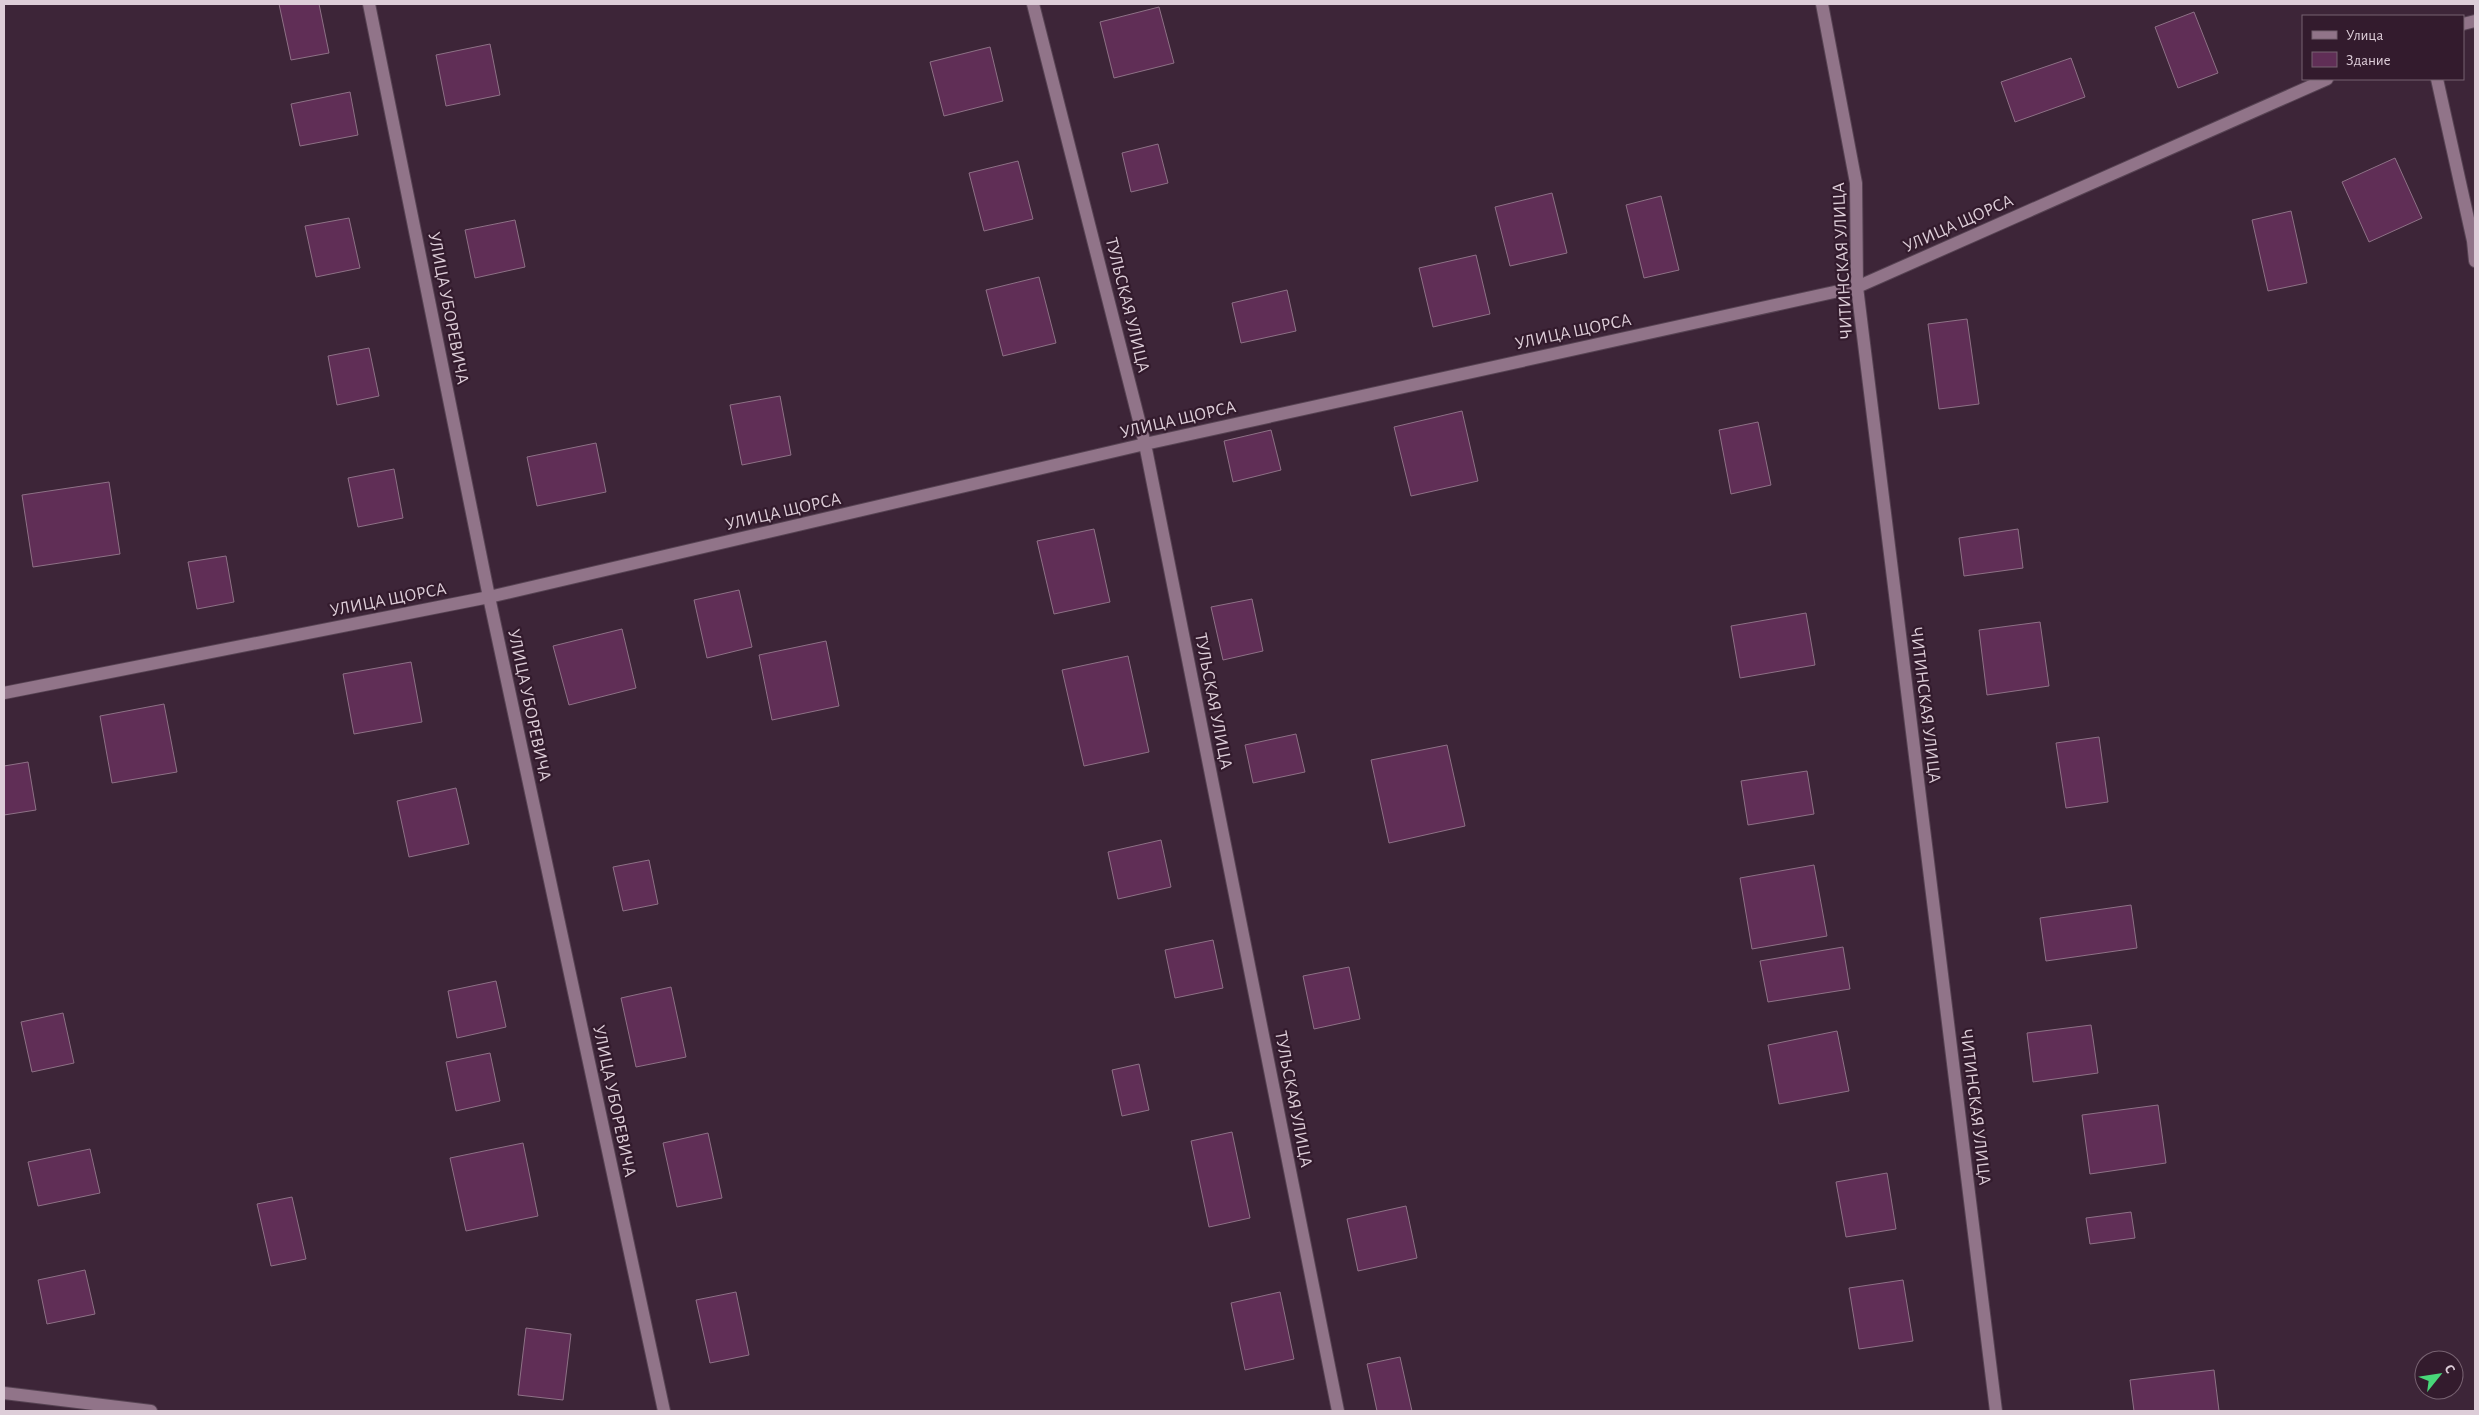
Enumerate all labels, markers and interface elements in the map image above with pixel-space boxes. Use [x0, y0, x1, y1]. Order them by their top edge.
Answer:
legend [2302, 15, 2464, 80]
text: Улица [2346, 28, 2383, 43]
text: Здание [2346, 53, 2391, 68]
street label: ЧИТИНСКАЯ УЛИЦА [1830, 182, 1856, 340]
street label: УЛИЦА ЩОРСА [1901, 191, 2016, 256]
street label: УЛИЦА УБОРЕВИЧА [424, 231, 472, 386]
street label: ТУЛЬСКАЯ УЛИЦА [1102, 236, 1153, 375]
street label: УЛИЦА ЩОРСА [1514, 311, 1633, 353]
street label: УЛИЦА ЩОРСА [1119, 398, 1238, 442]
street label: УЛИЦА ЩОРСА [724, 490, 843, 534]
street label: УЛИЦА ЩОРСА [328, 580, 448, 620]
street label: ЧИТИНСКАЯ УЛИЦА [1907, 626, 1944, 785]
street label: УЛИЦА УБОРЕВИЧА [504, 628, 554, 783]
street label: ТУЛЬСКАЯ УЛИЦА [1191, 632, 1235, 771]
street label: УЛИЦА УБОРЕВИЧА [589, 1024, 639, 1179]
street label: ЧИТИНСКАЯ УЛИЦА [1957, 1028, 1994, 1187]
street label: ТУЛЬСКАЯ УЛИЦА [1271, 1030, 1315, 1169]
north arrow [2414, 1350, 2464, 1400]
text: С [2441, 1362, 2458, 1376]

